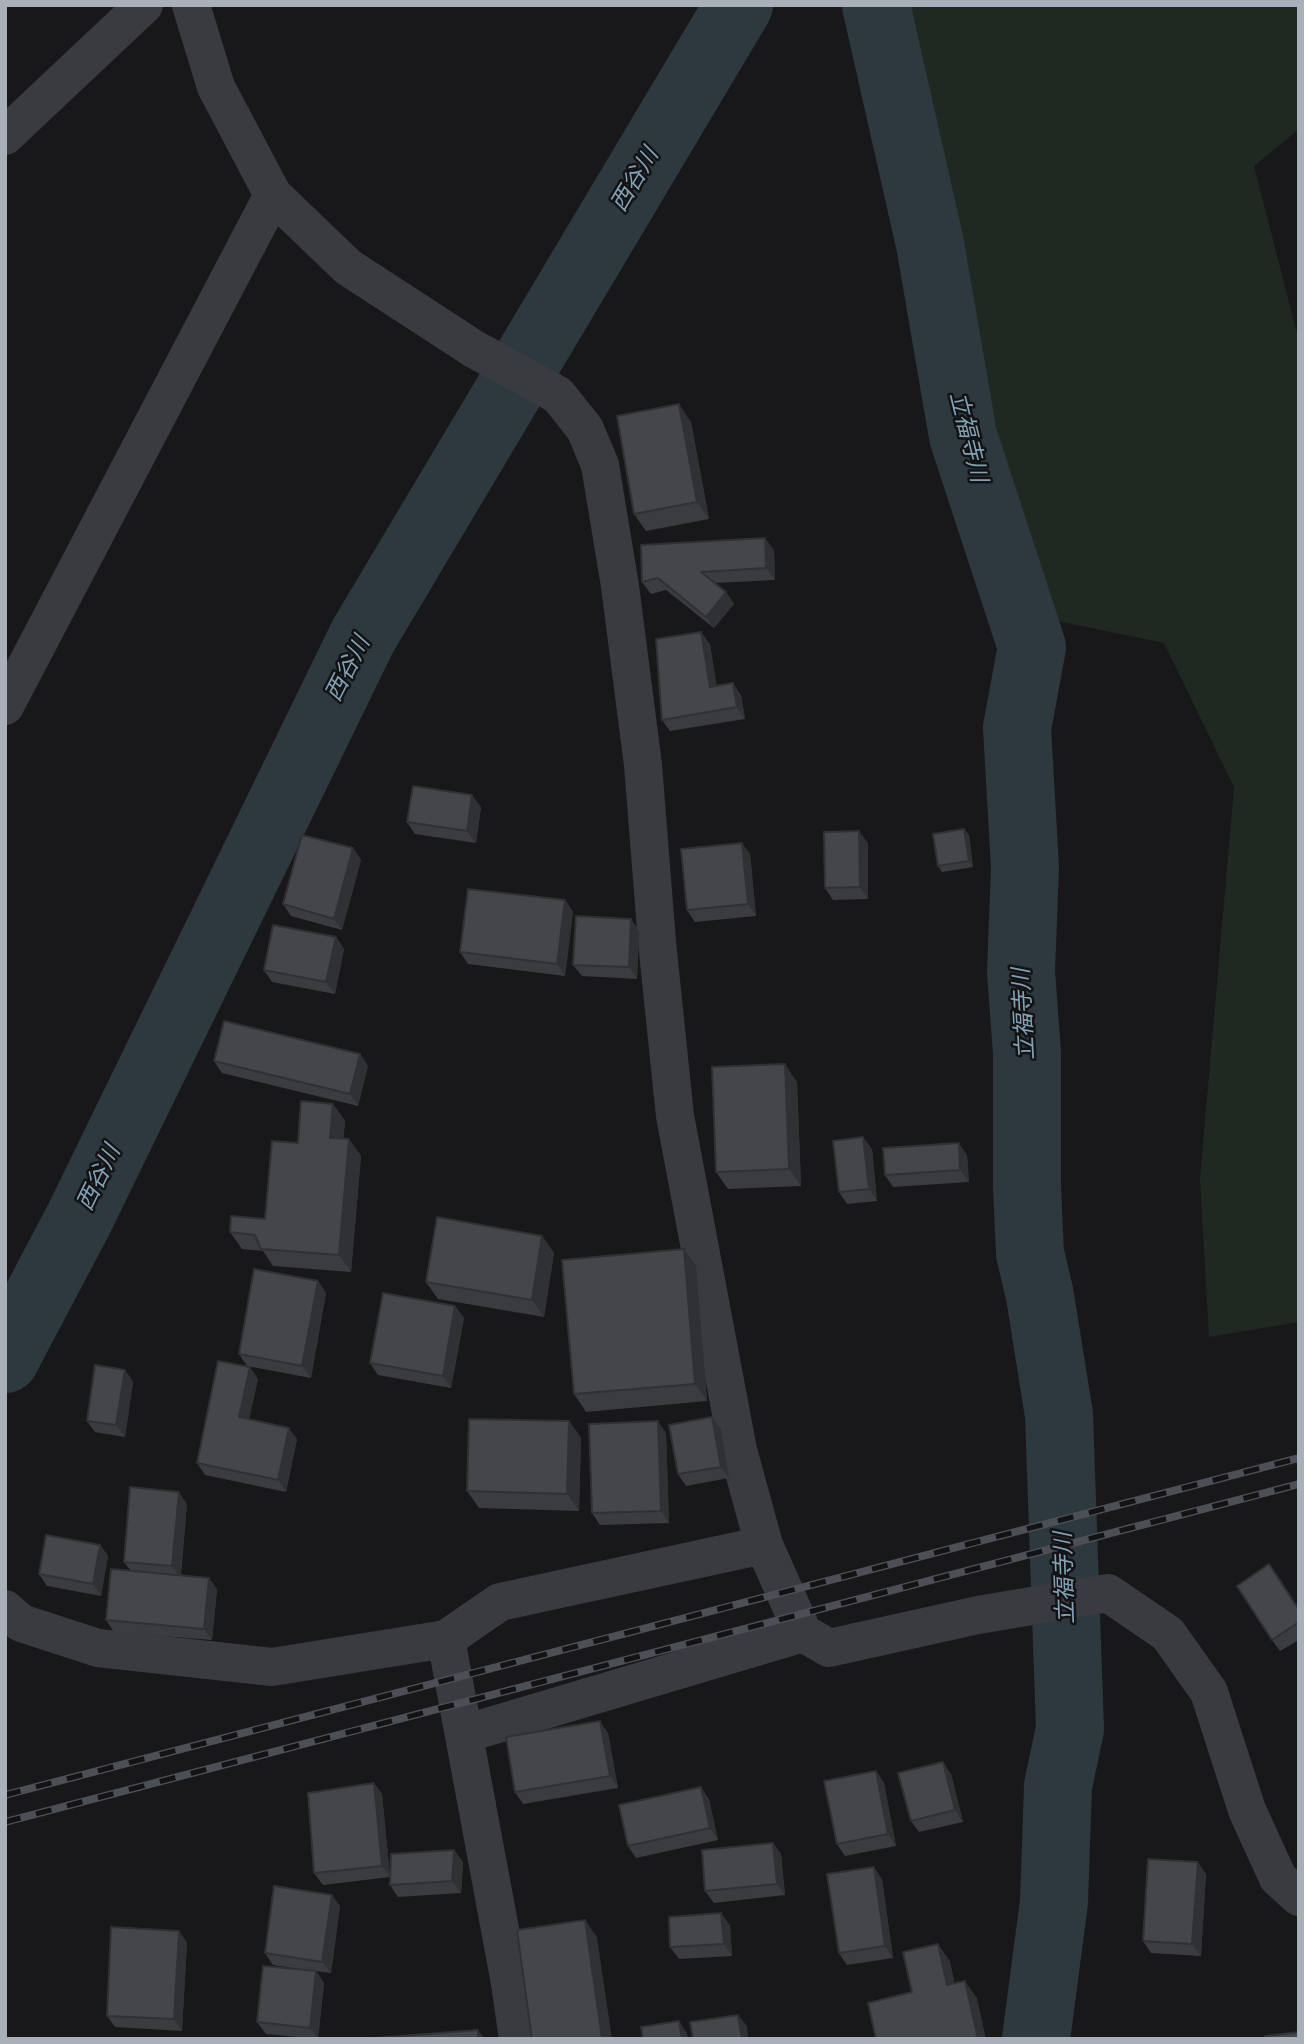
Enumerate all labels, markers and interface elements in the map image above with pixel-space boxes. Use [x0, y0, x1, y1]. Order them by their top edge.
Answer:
water label: 西谷川 [605, 143, 665, 217]
water label: 立福寺川 [943, 389, 993, 485]
water label: 西谷川 [320, 632, 376, 706]
water label: 立福寺川 [1008, 967, 1040, 1061]
water label: 西谷川 [71, 1141, 127, 1215]
water label: 立福寺川 [1050, 1532, 1080, 1624]

